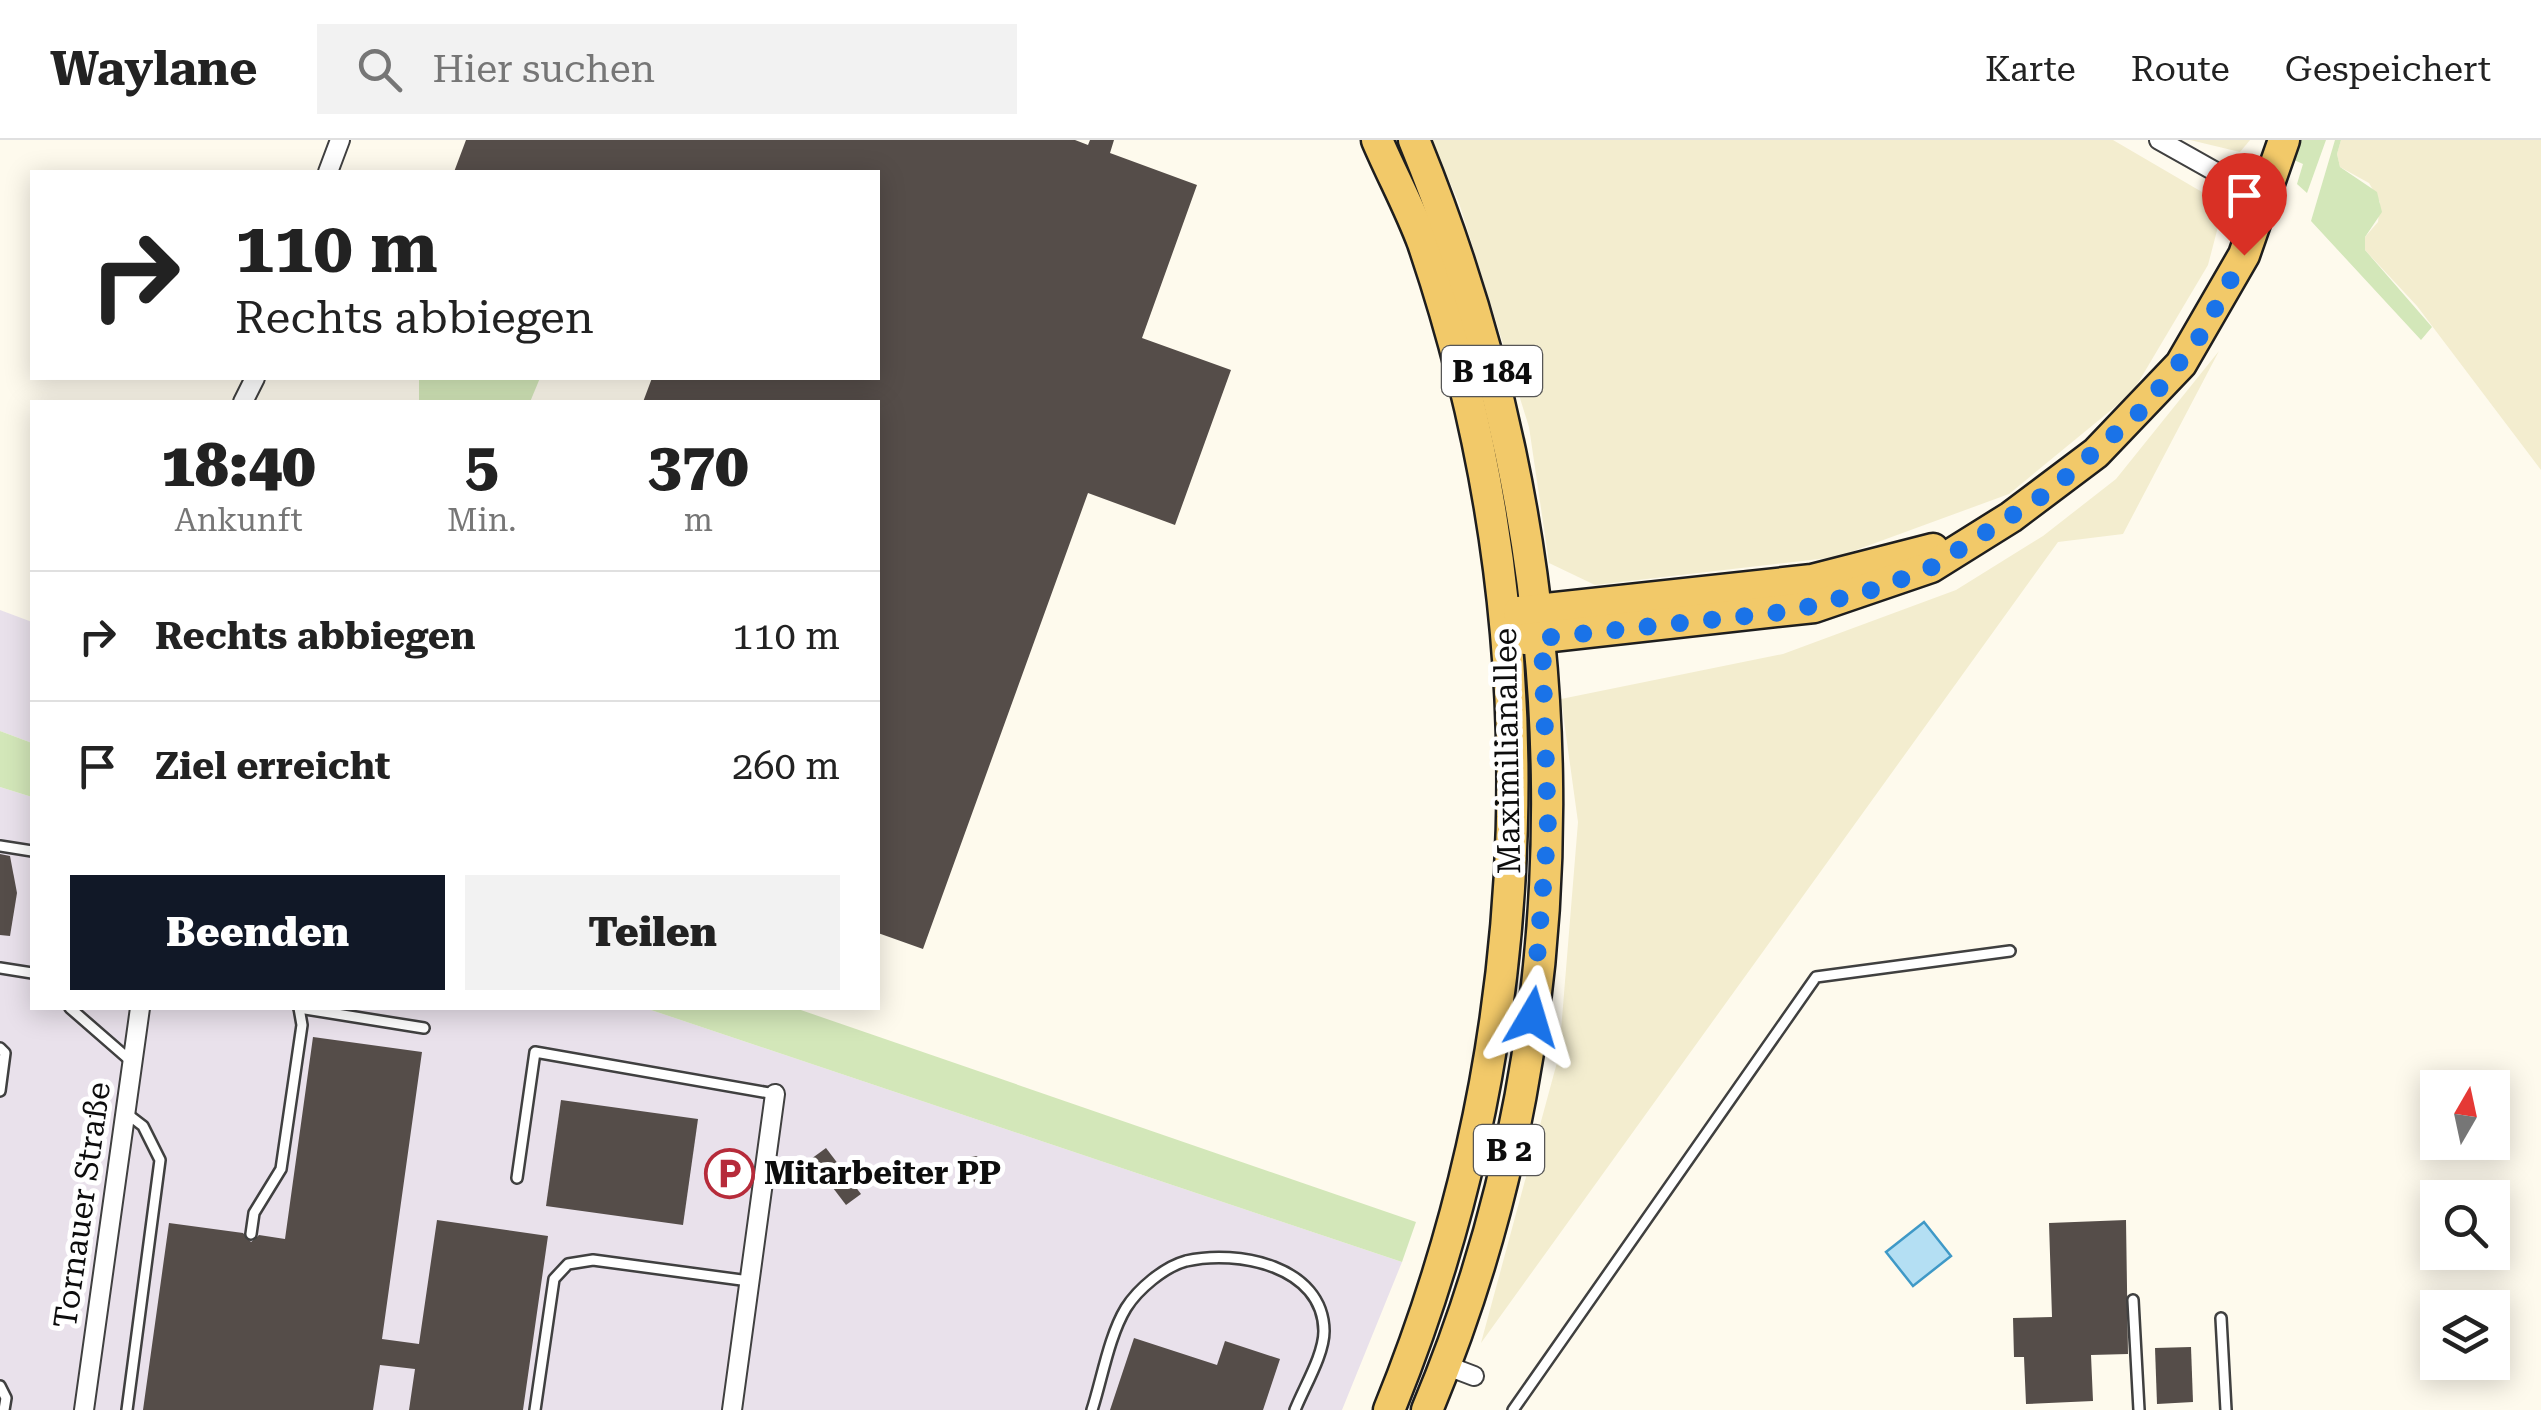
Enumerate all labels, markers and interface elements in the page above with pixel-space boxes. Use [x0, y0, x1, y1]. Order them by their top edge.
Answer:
search box [317, 24, 1017, 114]
text: Waylane [50, 41, 257, 97]
icon: search [352, 42, 407, 97]
text: Hier suchen [432, 47, 655, 91]
text: Karte [1985, 49, 2076, 90]
text: Route [2131, 49, 2230, 90]
text: Gespeichert [2285, 49, 2491, 90]
pin [2202, 153, 2287, 256]
icon: arrive [2217, 168, 2272, 223]
text: 110 m [235, 207, 438, 289]
icon: right [70, 210, 200, 340]
text: Rechts abbiegen [235, 291, 594, 344]
road number: B 184 [1442, 346, 1542, 396]
text: 18:40 [161, 430, 316, 501]
text: 5 [465, 430, 499, 501]
text: 370 [648, 430, 749, 501]
text: Ankunft [174, 501, 303, 539]
text: Min. [447, 501, 517, 539]
text: m [684, 501, 713, 539]
icon: right [70, 609, 125, 664]
text: Rechts abbiegen [155, 614, 476, 658]
text: 110 m [732, 614, 840, 658]
street label: Maximilianallee [1486, 627, 1528, 875]
icon: arrive [70, 739, 125, 794]
text: Ziel erreicht [155, 744, 390, 788]
text: 260 m [732, 744, 840, 788]
button: Beenden [70, 875, 445, 990]
button: Teilen [465, 875, 840, 990]
position arrow [1480, 965, 1584, 1069]
north arrow [2420, 1070, 2510, 1160]
map controls [2420, 1070, 2510, 1380]
street label: Tornauer Straße [46, 1079, 118, 1331]
road number: B 2 [1474, 1125, 1544, 1175]
parking icon: Mitarbeiter PP [703, 1147, 755, 1199]
place label: Mitarbeiter PP [764, 1154, 1001, 1192]
button: search [2420, 1180, 2510, 1270]
button: layers [2420, 1290, 2510, 1380]

